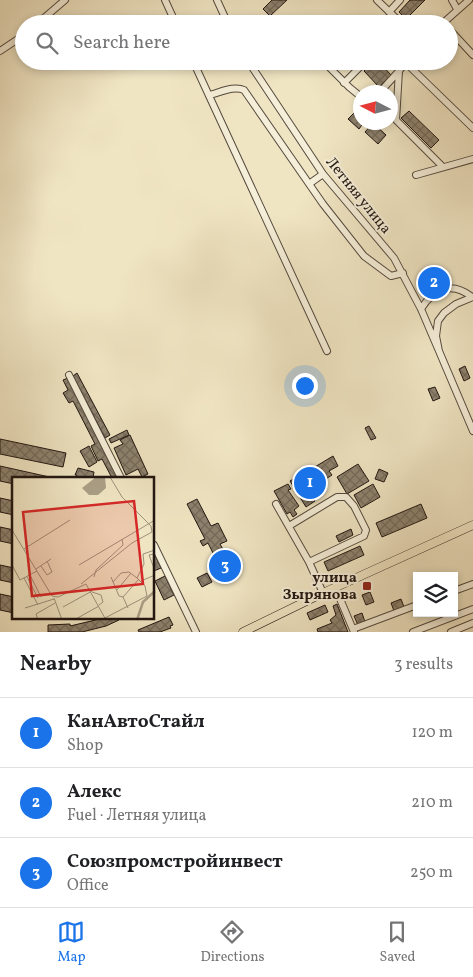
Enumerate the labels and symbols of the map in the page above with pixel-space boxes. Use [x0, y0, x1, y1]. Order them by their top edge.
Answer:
north arrow [353, 85, 398, 130]
street label: Летняя улица [320, 153, 396, 239]
pin: 2 [418, 264, 450, 302]
your location [292, 373, 318, 399]
pin: 1 [294, 464, 326, 502]
inset map [12, 477, 155, 620]
pin: 3 [209, 547, 241, 585]
place label: улица Зырянова [283, 568, 357, 606]
marker: улица Зырянова [361, 580, 373, 592]

